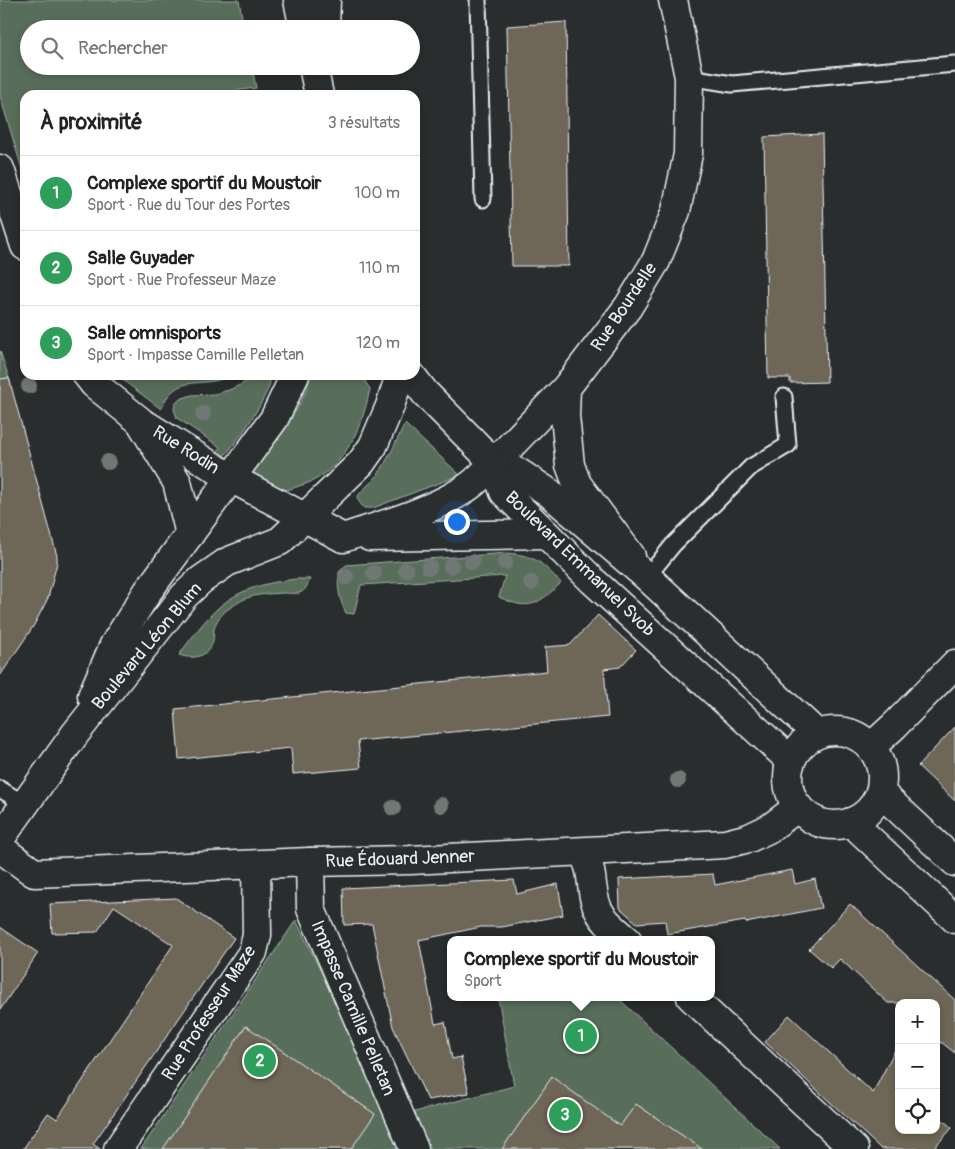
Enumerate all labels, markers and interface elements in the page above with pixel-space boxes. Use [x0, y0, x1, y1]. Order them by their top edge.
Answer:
search box [20, 20, 420, 75]
icon: search [38, 34, 66, 62]
text: Rechercher [78, 36, 168, 60]
text: À proximité [40, 109, 143, 136]
text: 3 résultats [328, 113, 400, 133]
text: Complexe sportif du Moustoir [87, 171, 321, 195]
text: 1 [53, 183, 59, 203]
text: 100 m [354, 183, 400, 203]
text: Sport · Rue du Tour des Portes [87, 195, 290, 215]
text: Salle Guyader [87, 246, 194, 270]
text: 2 [52, 258, 60, 278]
text: 110 m [359, 258, 400, 278]
street label: Rue Bourdelle [586, 258, 662, 356]
text: Sport · Rue Professeur Maze [87, 270, 276, 290]
text: Salle omnisports [87, 321, 221, 345]
text: 3 [52, 333, 60, 353]
text: 120 m [356, 333, 400, 353]
text: Sport · Impasse Camille Pelletan [87, 345, 304, 365]
street label: Rue Rodin [148, 421, 224, 479]
street label: Boulevard Emmanuel Svob [500, 486, 660, 642]
your location [444, 509, 470, 535]
street label: Boulevard Léon Blum [87, 577, 207, 715]
street label: Rue Édouard Jenner [325, 845, 476, 873]
street label: Impasse Camille Pelletan [306, 917, 400, 1099]
popup [447, 936, 715, 1001]
street label: Rue Professeur Maze [157, 941, 261, 1085]
text: Complexe sportif du Moustoir [464, 947, 698, 971]
text: Sport [464, 971, 501, 991]
map controls [895, 999, 940, 1134]
button: + [895, 999, 940, 1044]
pin: 1 [565, 1017, 597, 1055]
pin: 2 [244, 1042, 276, 1080]
button: − [895, 1044, 940, 1089]
button: locate [895, 1089, 940, 1134]
pin: 3 [549, 1096, 581, 1134]

